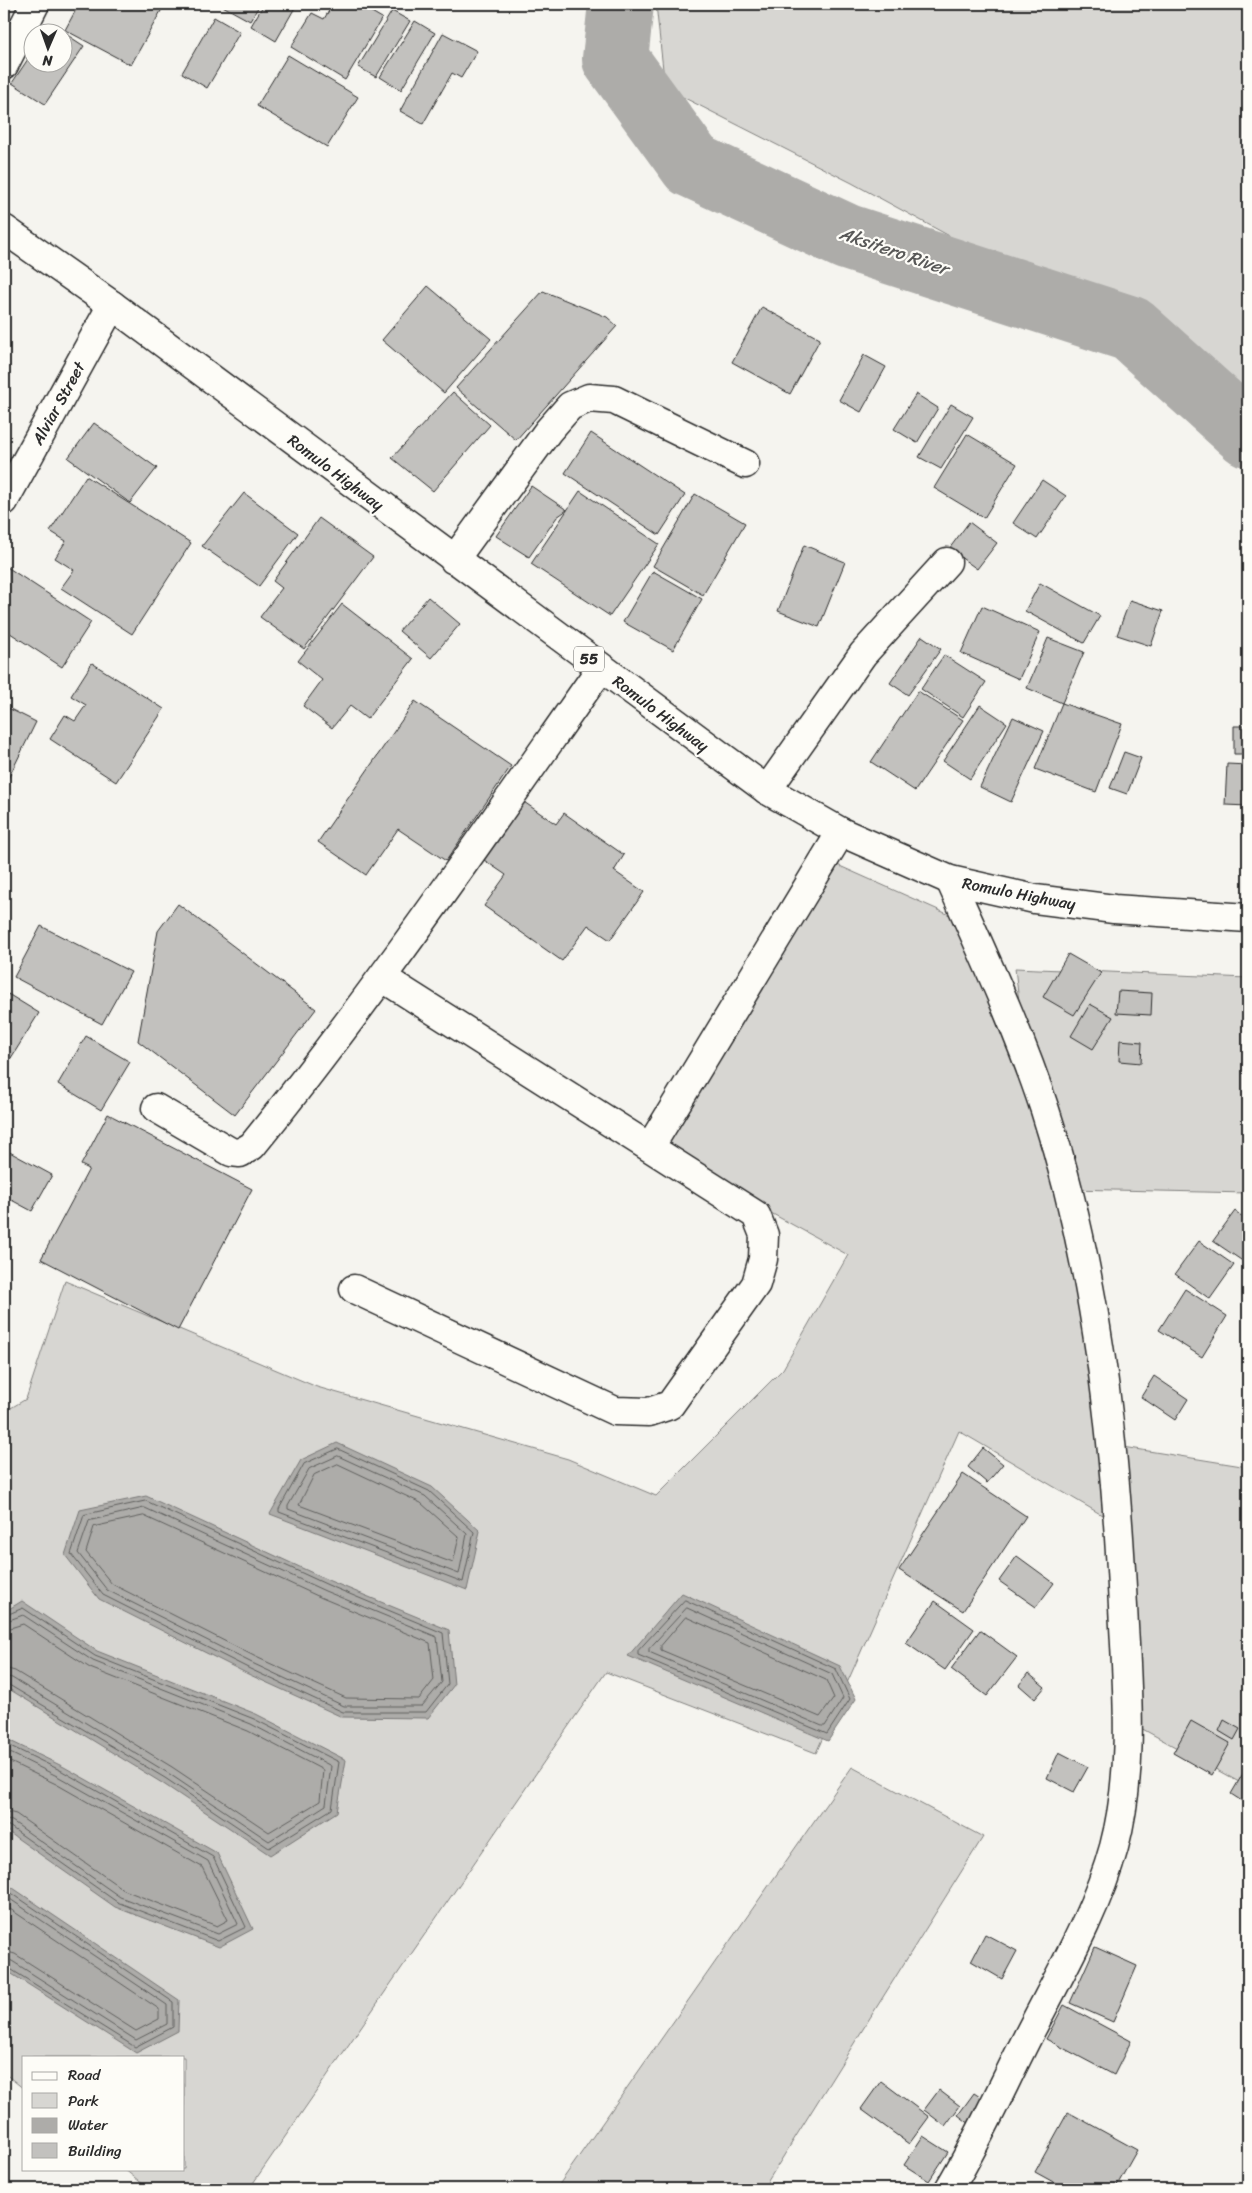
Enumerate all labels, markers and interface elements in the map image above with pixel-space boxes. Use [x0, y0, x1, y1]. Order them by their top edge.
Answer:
north arrow [22, 22, 72, 72]
text: N [42, 48, 54, 73]
water label: Aksitero River [834, 217, 956, 286]
street label: Alviar Street [23, 356, 94, 451]
street label: Romulo Highway [281, 426, 391, 519]
road number: 55 [574, 646, 604, 672]
street label: Romulo Highway [606, 667, 716, 760]
street label: Romulo Highway [960, 868, 1079, 919]
legend [22, 2056, 185, 2170]
text: Road [68, 2062, 101, 2088]
text: Park [68, 2088, 99, 2114]
text: Water [68, 2112, 108, 2138]
text: Building [68, 2138, 122, 2164]

